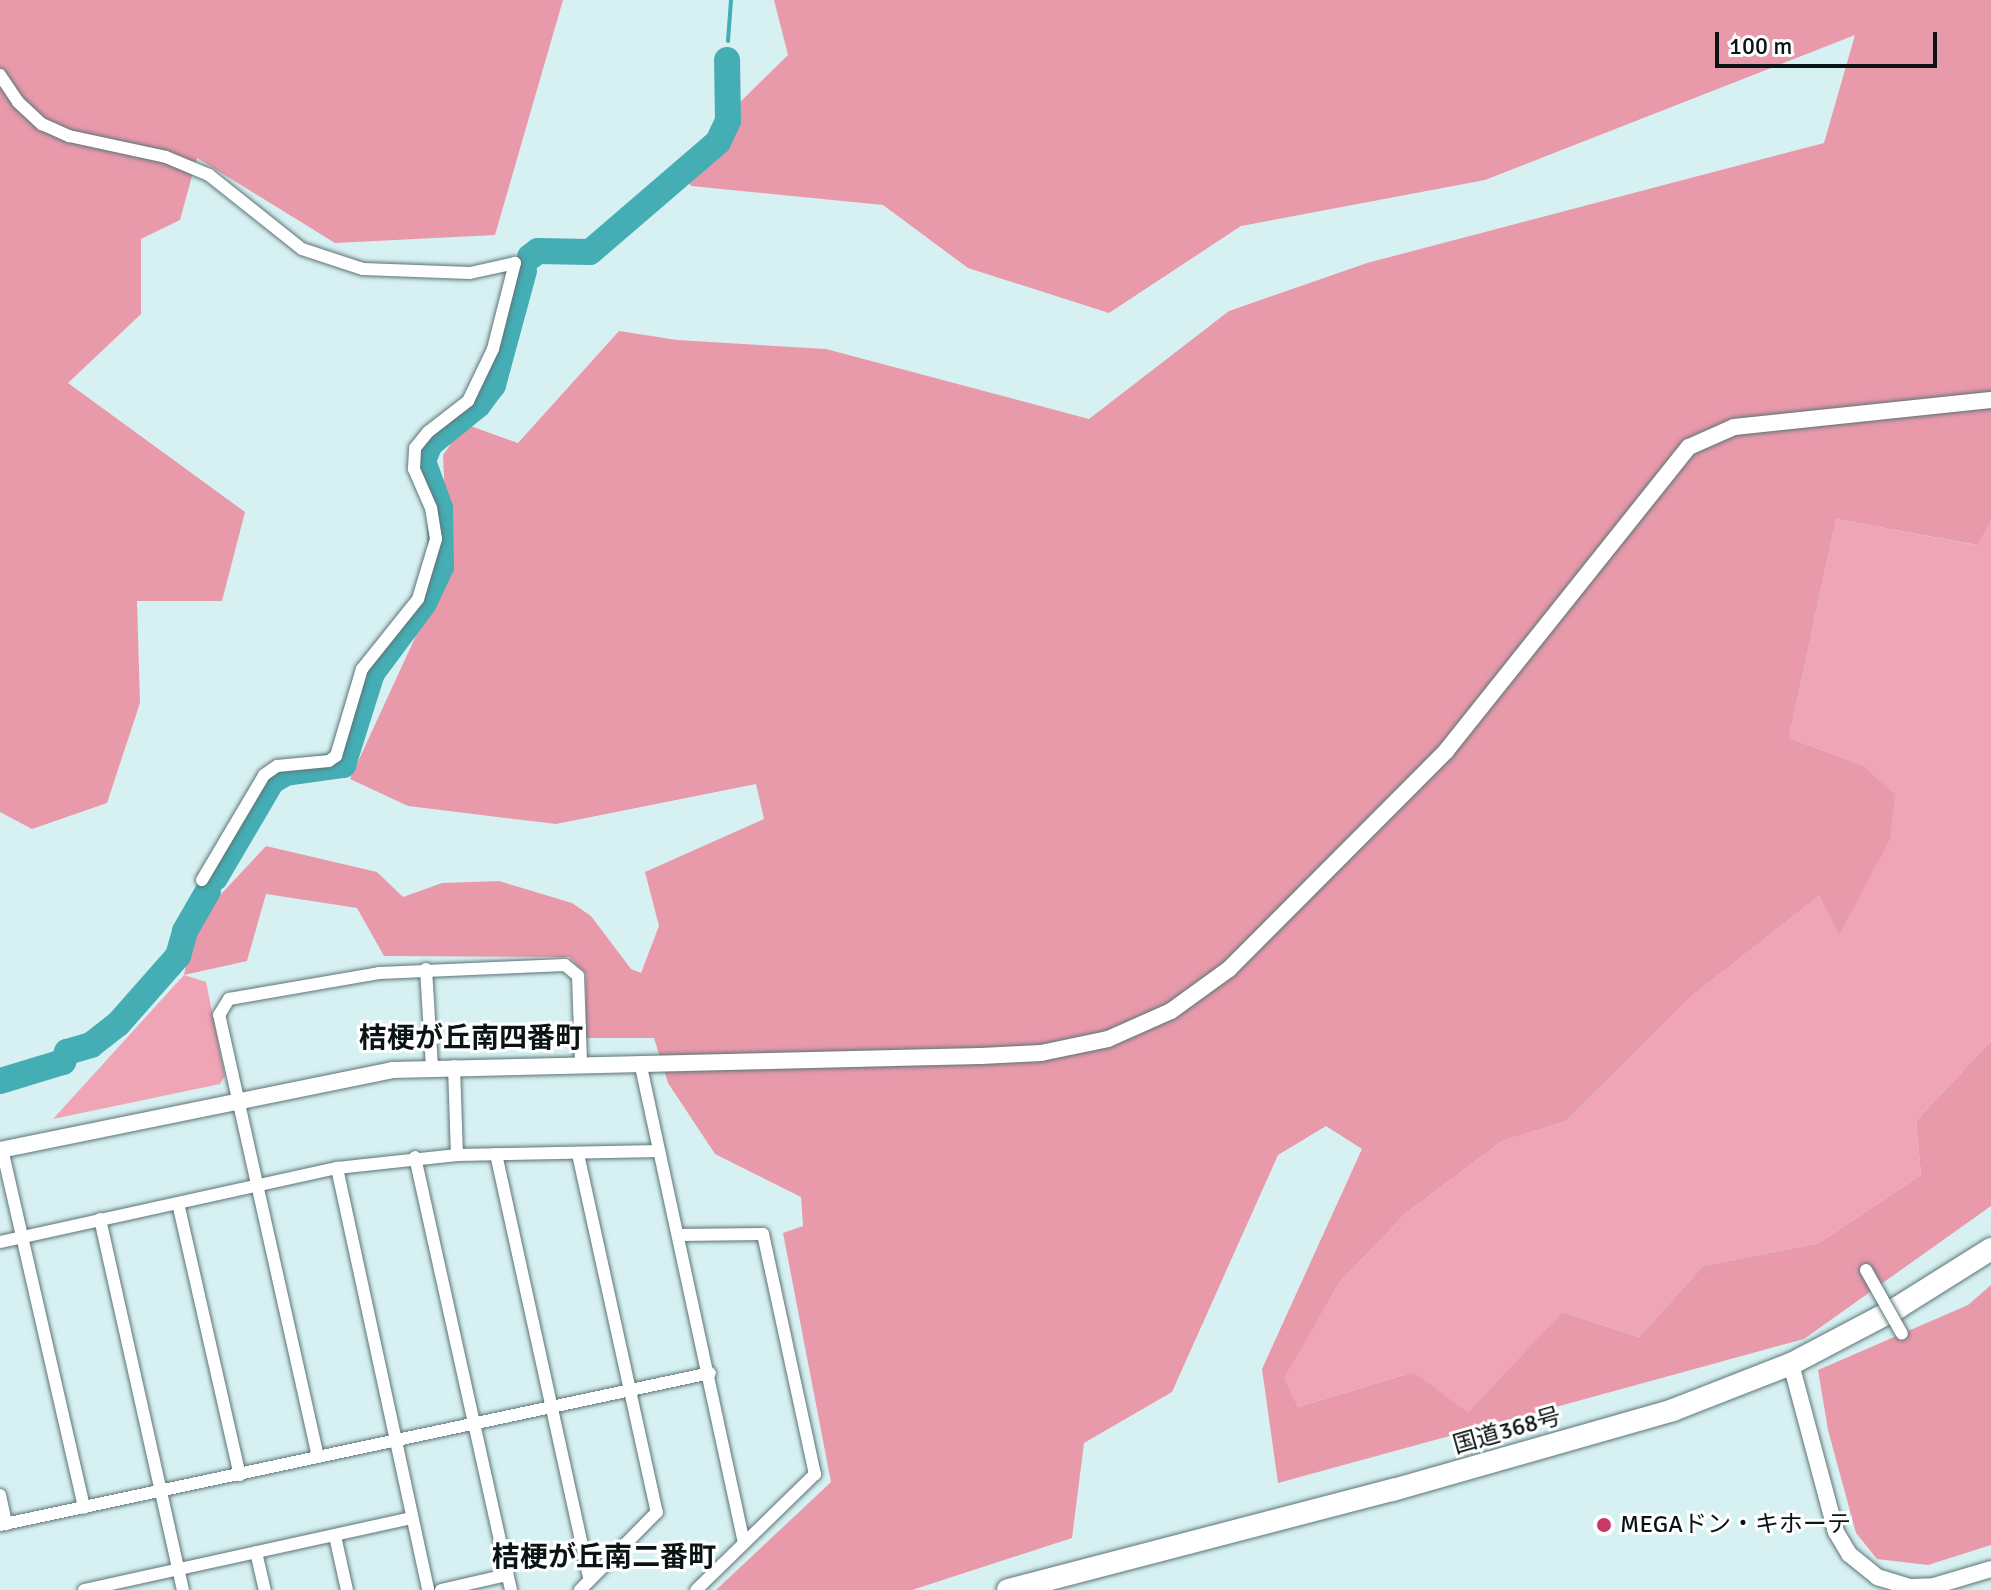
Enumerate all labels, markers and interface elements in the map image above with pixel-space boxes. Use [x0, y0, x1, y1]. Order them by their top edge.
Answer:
scale bar [1719, 16, 1941, 66]
text: 100 m [1729, 31, 1792, 61]
district label: 桔梗が丘南四番町 [359, 1021, 583, 1055]
street label: 国道368号 [1450, 1402, 1564, 1460]
place label: MEGAドン・キホーテ [1620, 1511, 1851, 1539]
marker: MEGAドン・キホーテ [1595, 1516, 1613, 1534]
district label: 桔梗が丘南二番町 [492, 1540, 716, 1574]

